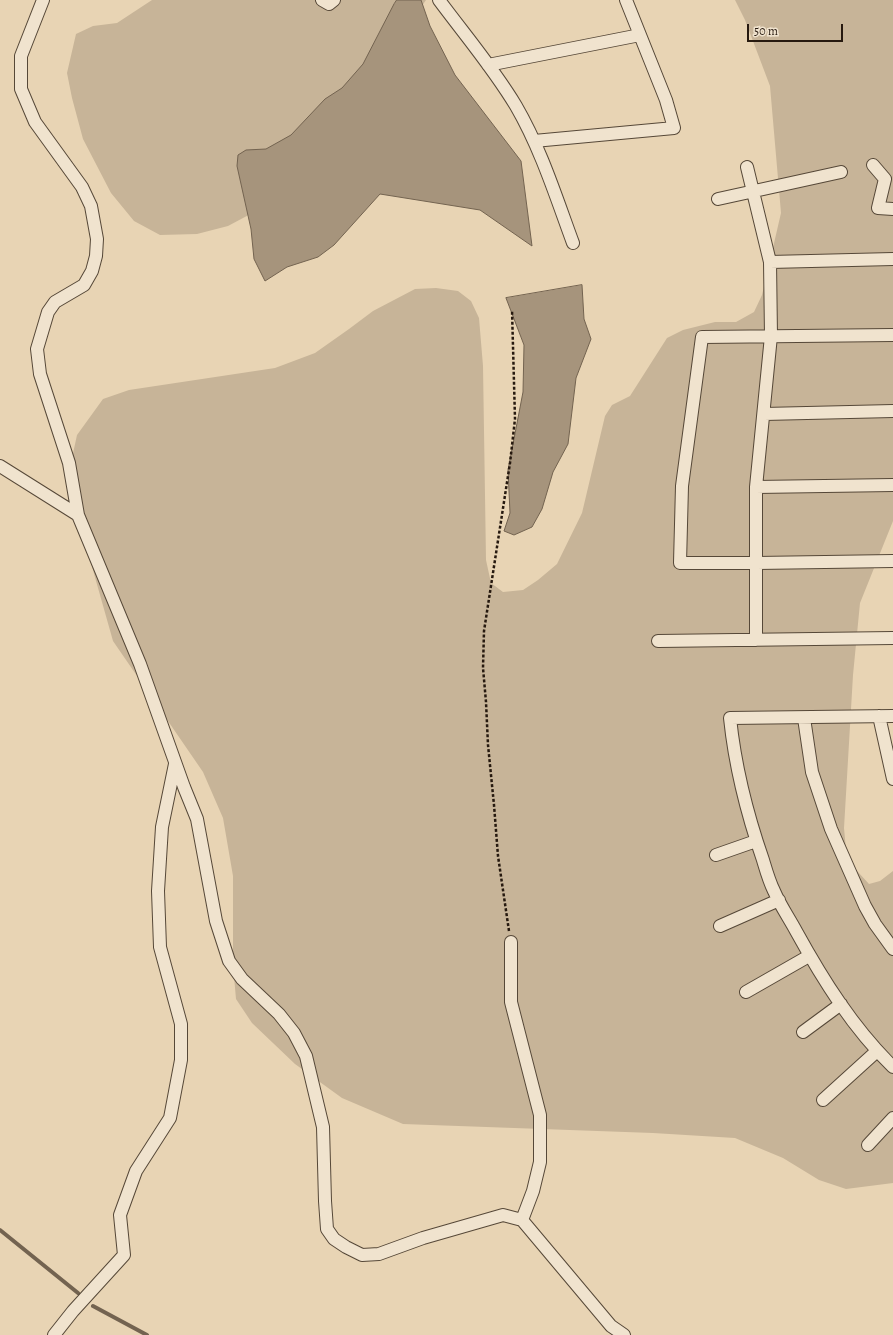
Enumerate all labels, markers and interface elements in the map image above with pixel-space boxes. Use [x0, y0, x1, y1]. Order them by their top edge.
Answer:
scale bar [749, 16, 845, 42]
text: 50 m [754, 23, 778, 39]

